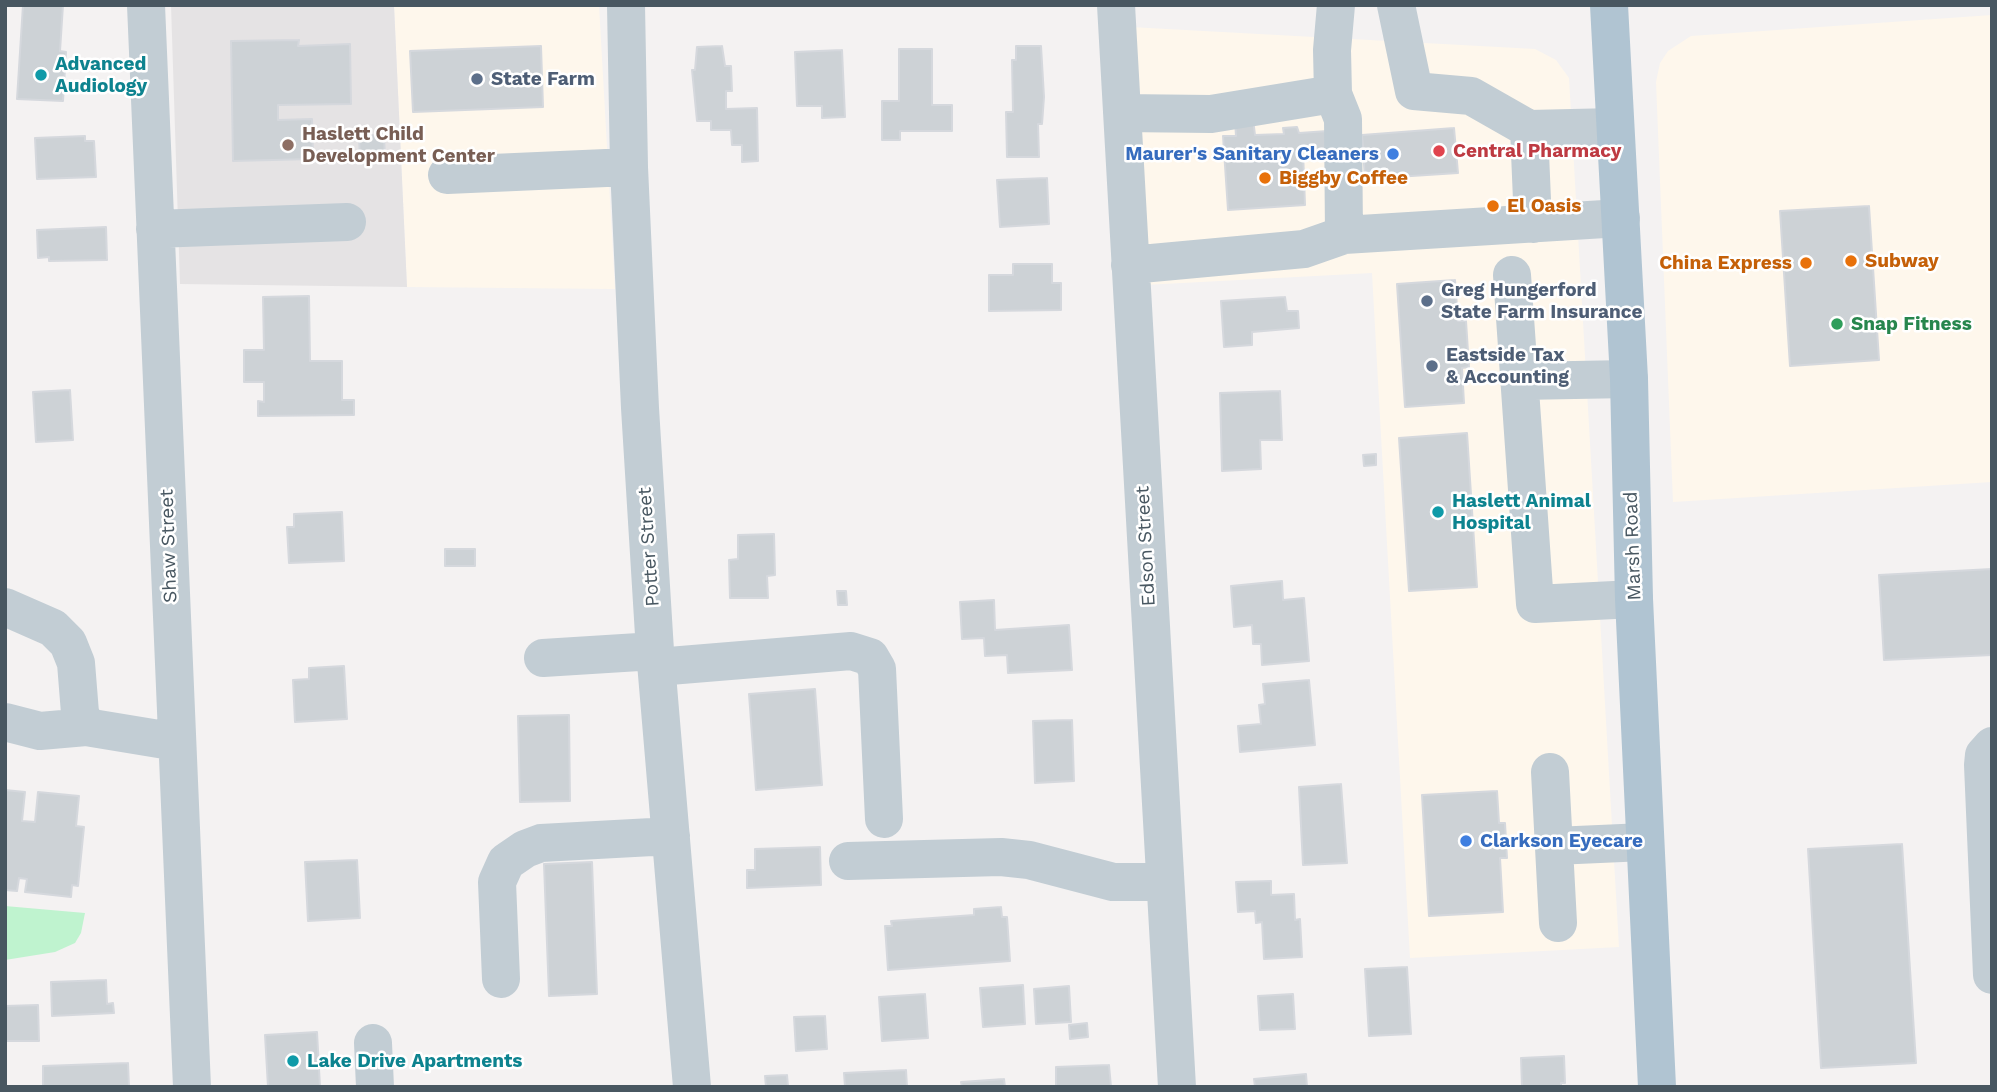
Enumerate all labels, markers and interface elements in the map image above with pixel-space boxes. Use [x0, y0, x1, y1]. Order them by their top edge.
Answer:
place label: Advanced Audiology [55, 53, 147, 97]
marker: Advanced Audiology [33, 67, 49, 83]
place label: State Farm [491, 68, 595, 90]
marker: State Farm [469, 71, 485, 87]
place label: Haslett Child Development Center [302, 123, 495, 167]
marker: Haslett Child Development Center [280, 137, 296, 153]
place label: Central Pharmacy [1453, 140, 1621, 162]
place label: Maurer's Sanitary Cleaners [1125, 143, 1379, 165]
marker: Central Pharmacy [1431, 143, 1447, 159]
marker: Maurer's Sanitary Cleaners [1385, 146, 1401, 162]
place label: Biggby Coffee [1279, 167, 1408, 189]
marker: Biggby Coffee [1257, 170, 1273, 186]
place label: El Oasis [1507, 195, 1581, 217]
marker: El Oasis [1485, 198, 1501, 214]
place label: Subway [1865, 250, 1939, 272]
place label: China Express [1659, 252, 1792, 274]
marker: Subway [1843, 253, 1859, 269]
marker: China Express [1798, 255, 1814, 271]
place label: Greg Hungerford State Farm Insurance [1441, 279, 1643, 323]
marker: Greg Hungerford State Farm Insurance [1419, 293, 1435, 309]
place label: Snap Fitness [1851, 313, 1972, 335]
marker: Snap Fitness [1829, 316, 1845, 332]
place label: Eastside Tax & Accounting [1446, 344, 1569, 388]
marker: Eastside Tax & Accounting [1424, 358, 1440, 374]
street label: Edson Street [1131, 485, 1161, 607]
street label: Potter Street [633, 486, 665, 608]
street label: Shaw Street [156, 489, 182, 603]
place label: Haslett Animal Hospital [1452, 490, 1591, 534]
street label: Marsh Road [1620, 491, 1646, 601]
marker: Haslett Animal Hospital [1430, 504, 1446, 520]
place label: Clarkson Eyecare [1480, 830, 1643, 852]
marker: Clarkson Eyecare [1458, 833, 1474, 849]
place label: Lake Drive Apartments [307, 1050, 522, 1072]
marker: Lake Drive Apartments [285, 1053, 301, 1069]

